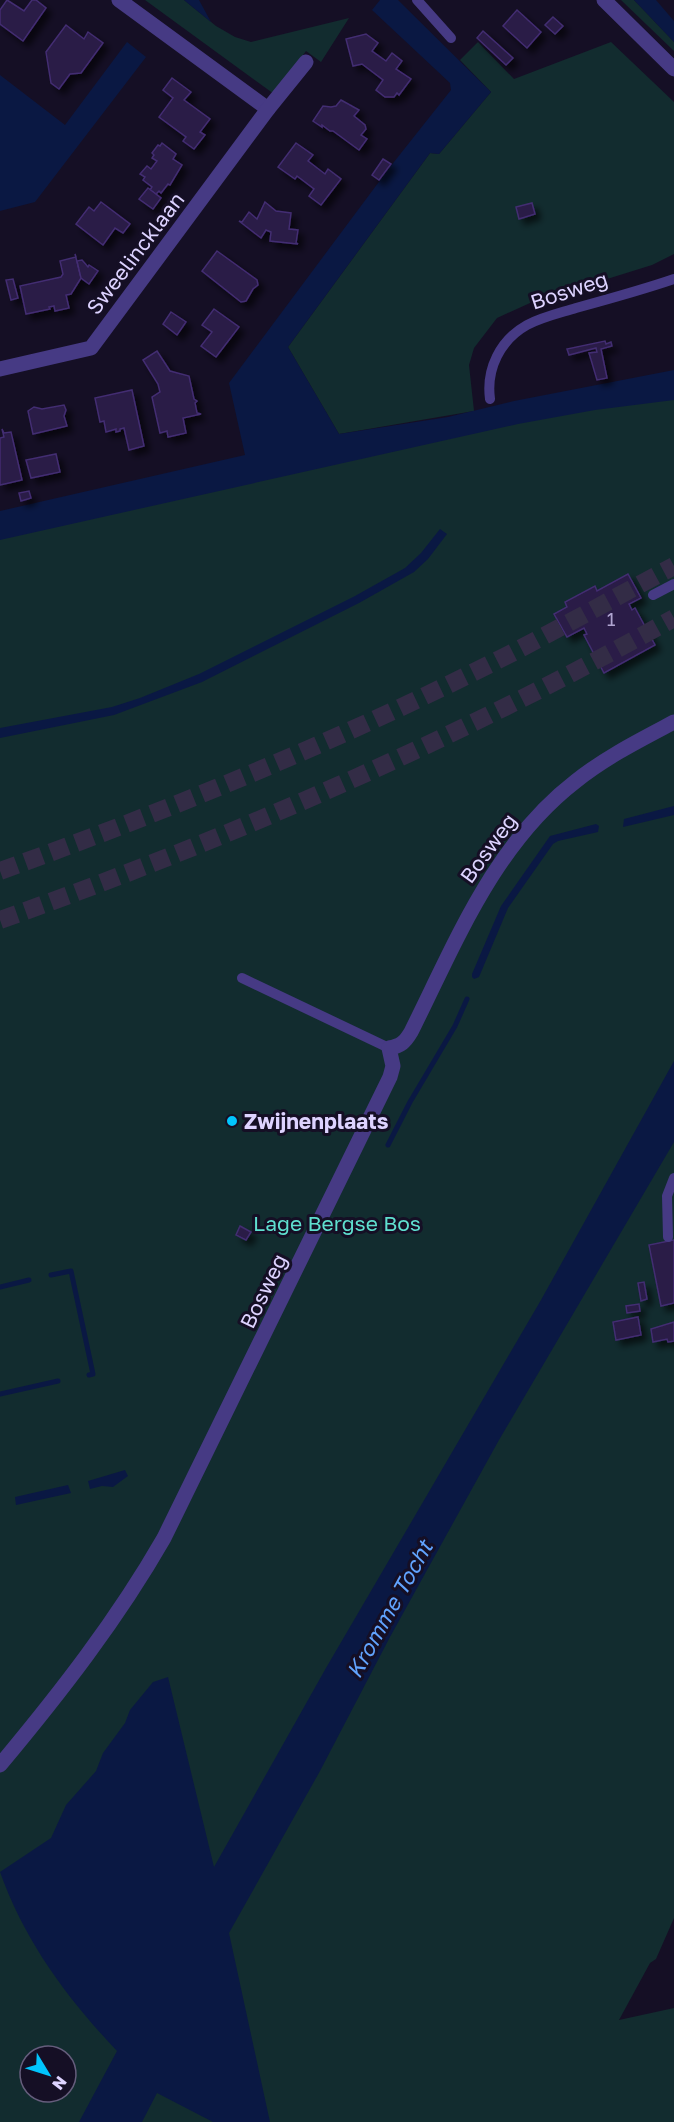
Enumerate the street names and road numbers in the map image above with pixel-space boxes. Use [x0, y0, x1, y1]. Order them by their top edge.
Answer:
street label: Sweelincklaan [81, 187, 189, 319]
street label: Bosweg [527, 265, 611, 315]
street label: Bosweg [454, 808, 522, 888]
street label: Bosweg [234, 1249, 292, 1333]

